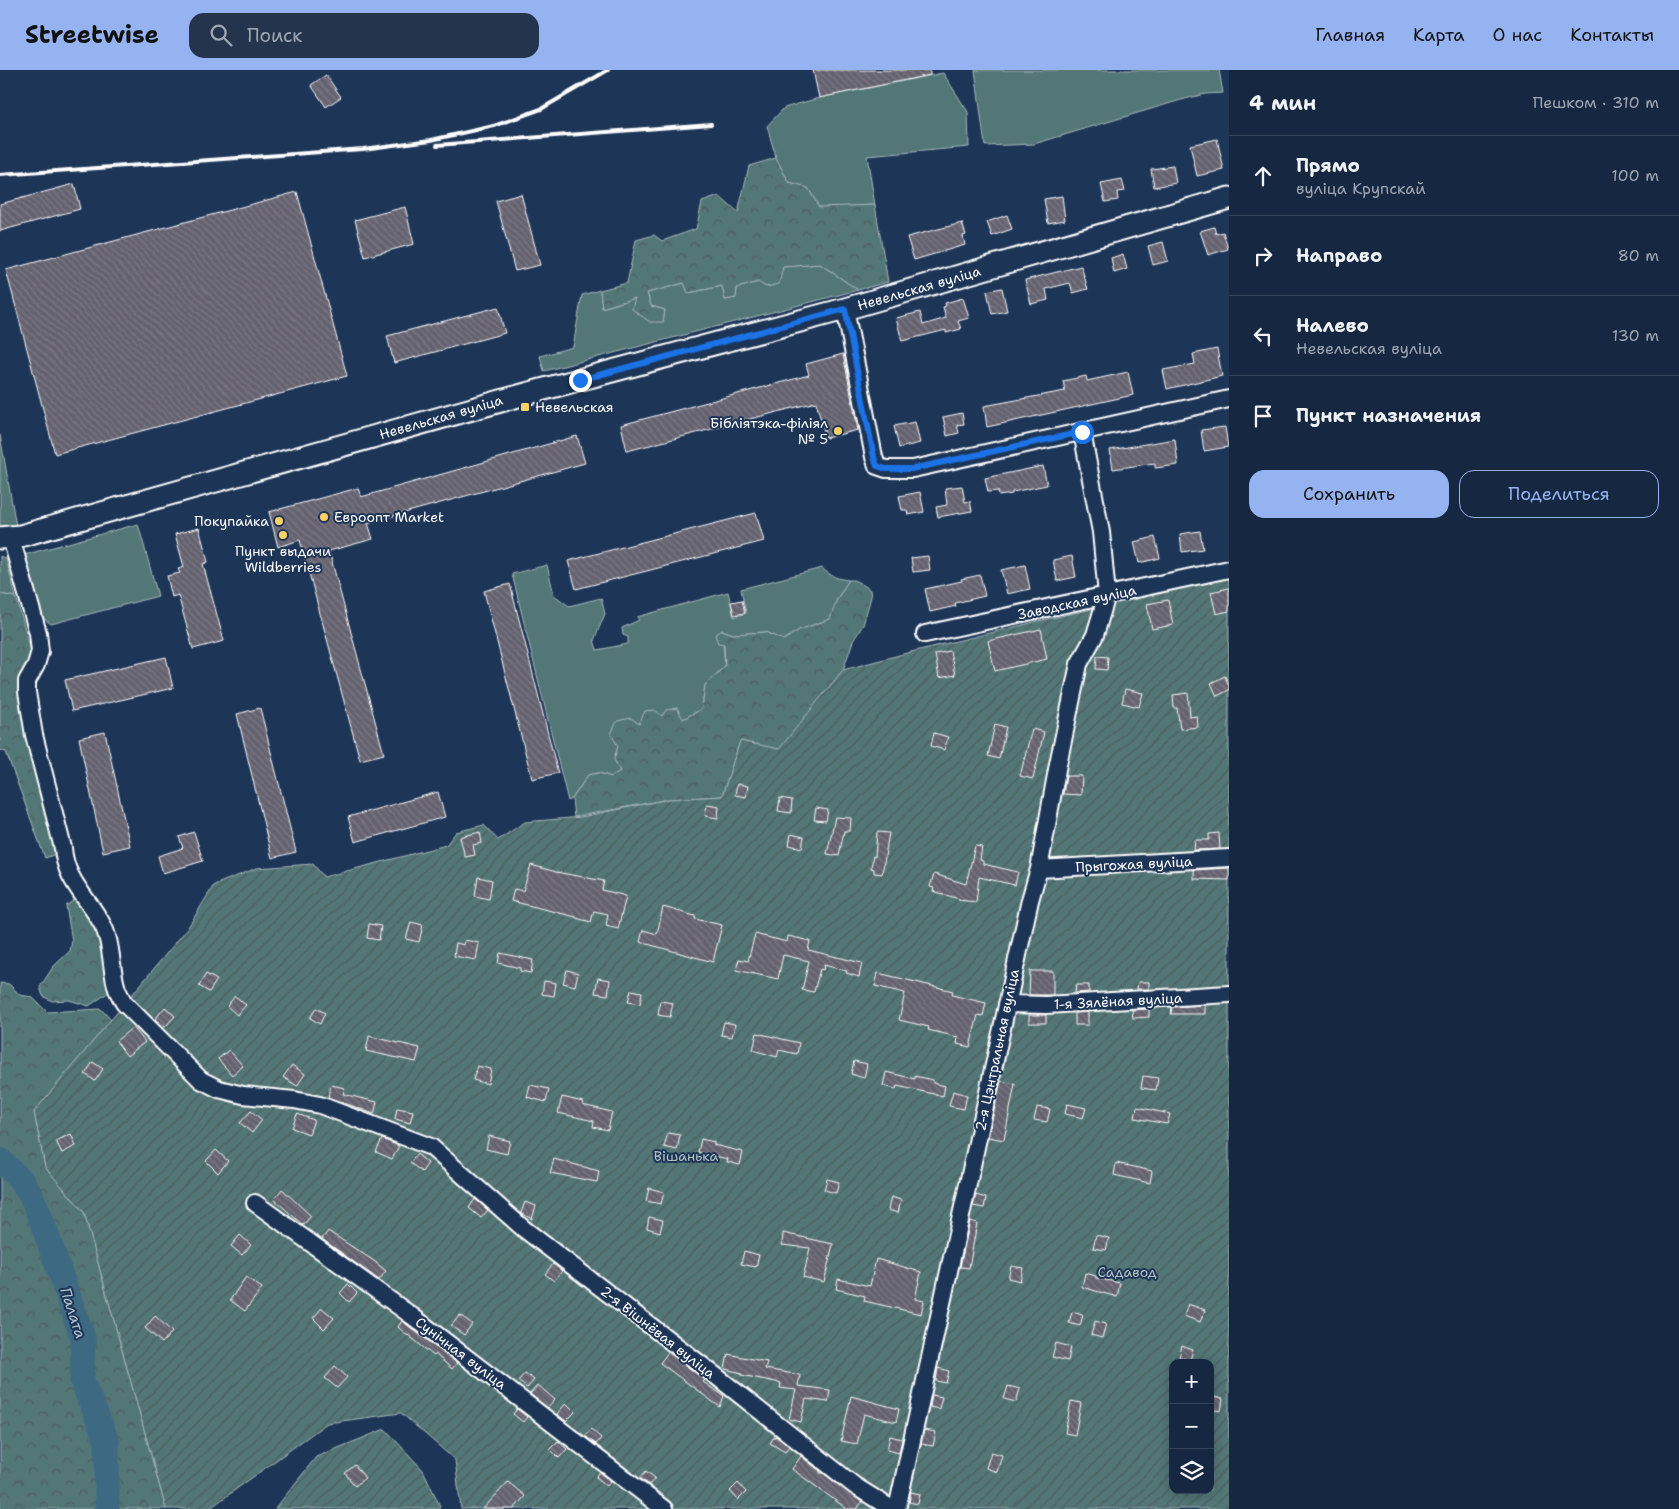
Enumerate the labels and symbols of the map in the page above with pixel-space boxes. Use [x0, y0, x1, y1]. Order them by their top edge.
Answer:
street label: Невельская вуліца [855, 262, 983, 314]
route end [569, 369, 592, 392]
street label: Невельская вуліца [377, 391, 505, 443]
place label: Невельская [535, 398, 614, 416]
marker: Невельская [519, 401, 531, 413]
place label: Бібліятэка-філіял № 5 [710, 414, 828, 448]
route start [1071, 421, 1094, 444]
marker: Бібліятэка-філіял № 5 [832, 425, 844, 437]
place label: Евроопт Market [334, 508, 444, 526]
marker: Евроопт Market [318, 511, 330, 523]
place label: Покупайка [194, 512, 269, 530]
marker: Покупайка [273, 515, 285, 527]
marker: Пункт выдачи Wildberries [277, 529, 289, 541]
place label: Пункт выдачи Wildberries [235, 542, 331, 576]
street label: Заводская вуліца [1016, 581, 1138, 623]
street label: Прыгожая вуліца [1075, 852, 1193, 876]
street label: 2-я Цэнтральная вуліца [971, 967, 1023, 1133]
street label: 1-я Зялёная вуліца [1053, 989, 1183, 1013]
park label: Вішанька [654, 1147, 719, 1165]
park label: Садавод [1097, 1263, 1157, 1281]
street label: 2-я Вішнёвая вуліца [597, 1282, 719, 1383]
water label: Палата [55, 1285, 91, 1341]
street label: Сунічная вуліца [412, 1313, 510, 1393]

